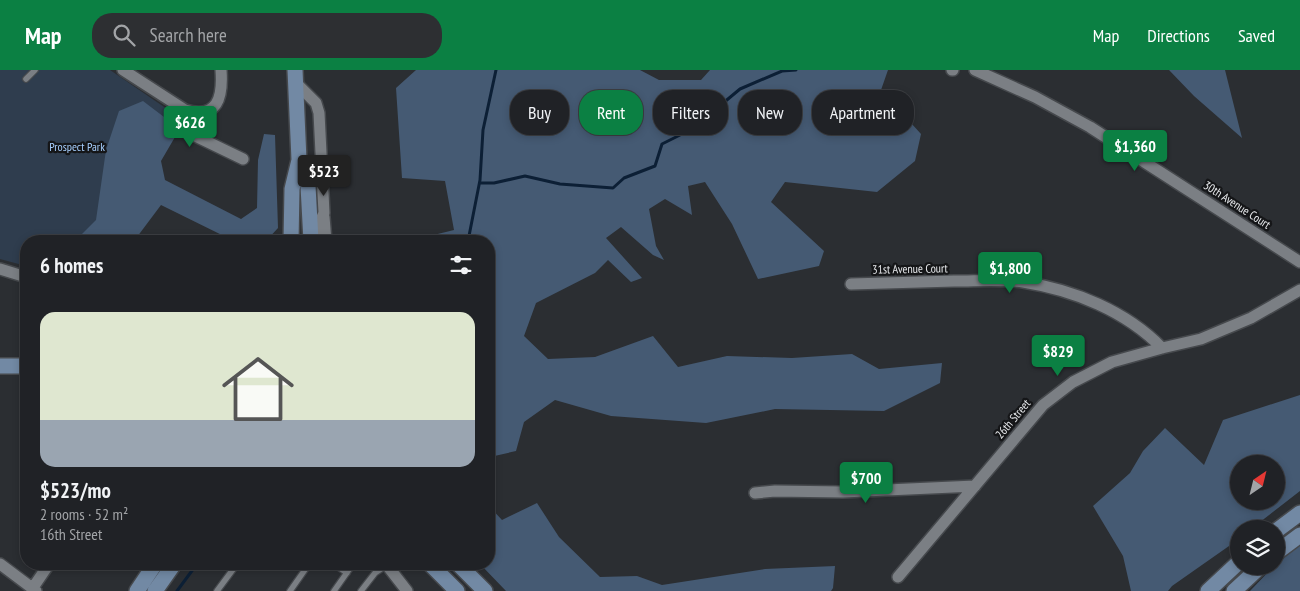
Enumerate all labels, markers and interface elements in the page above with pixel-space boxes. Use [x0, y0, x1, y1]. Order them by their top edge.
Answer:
search box [92, 13, 442, 58]
text: Map [25, 20, 62, 51]
icon: search [110, 21, 138, 49]
text: Search here [150, 23, 227, 47]
text: Map [1093, 24, 1119, 47]
text: Directions [1147, 24, 1210, 47]
text: Saved [1238, 24, 1275, 47]
chip: Buy [510, 90, 569, 135]
chip: Rent [579, 90, 643, 135]
chip: Filters [653, 90, 728, 135]
chip: New [738, 90, 802, 135]
chip: Apartment [812, 90, 914, 135]
pin: $626 [160, 106, 220, 148]
text: $626 [175, 112, 205, 132]
pin: $1,360 [1094, 129, 1176, 172]
text: $1,360 [1114, 136, 1156, 156]
park label: Prospect Park [49, 139, 105, 154]
pin: $523 [294, 154, 354, 197]
text: $523 [309, 161, 339, 181]
street label: 30th Avenue Court [1201, 177, 1274, 232]
icon: filters [447, 251, 475, 279]
text: 6 homes [40, 252, 103, 279]
pin: $1,800 [969, 252, 1051, 294]
text: $1,800 [989, 258, 1031, 278]
street label: 31st Avenue Court [872, 260, 949, 277]
pin: $829 [1028, 334, 1088, 377]
text: $829 [1043, 341, 1073, 361]
icon: home [213, 344, 303, 434]
street label: 26th Street [992, 395, 1034, 441]
north arrow [1230, 455, 1285, 510]
map controls [1230, 455, 1285, 575]
pin: $700 [836, 462, 896, 504]
text: $700 [851, 468, 881, 488]
text: $523/mo [40, 477, 111, 504]
text: 2 rooms · 52 m² [40, 504, 128, 524]
button: layers [1230, 520, 1285, 575]
text: 16th Street [40, 524, 102, 544]

